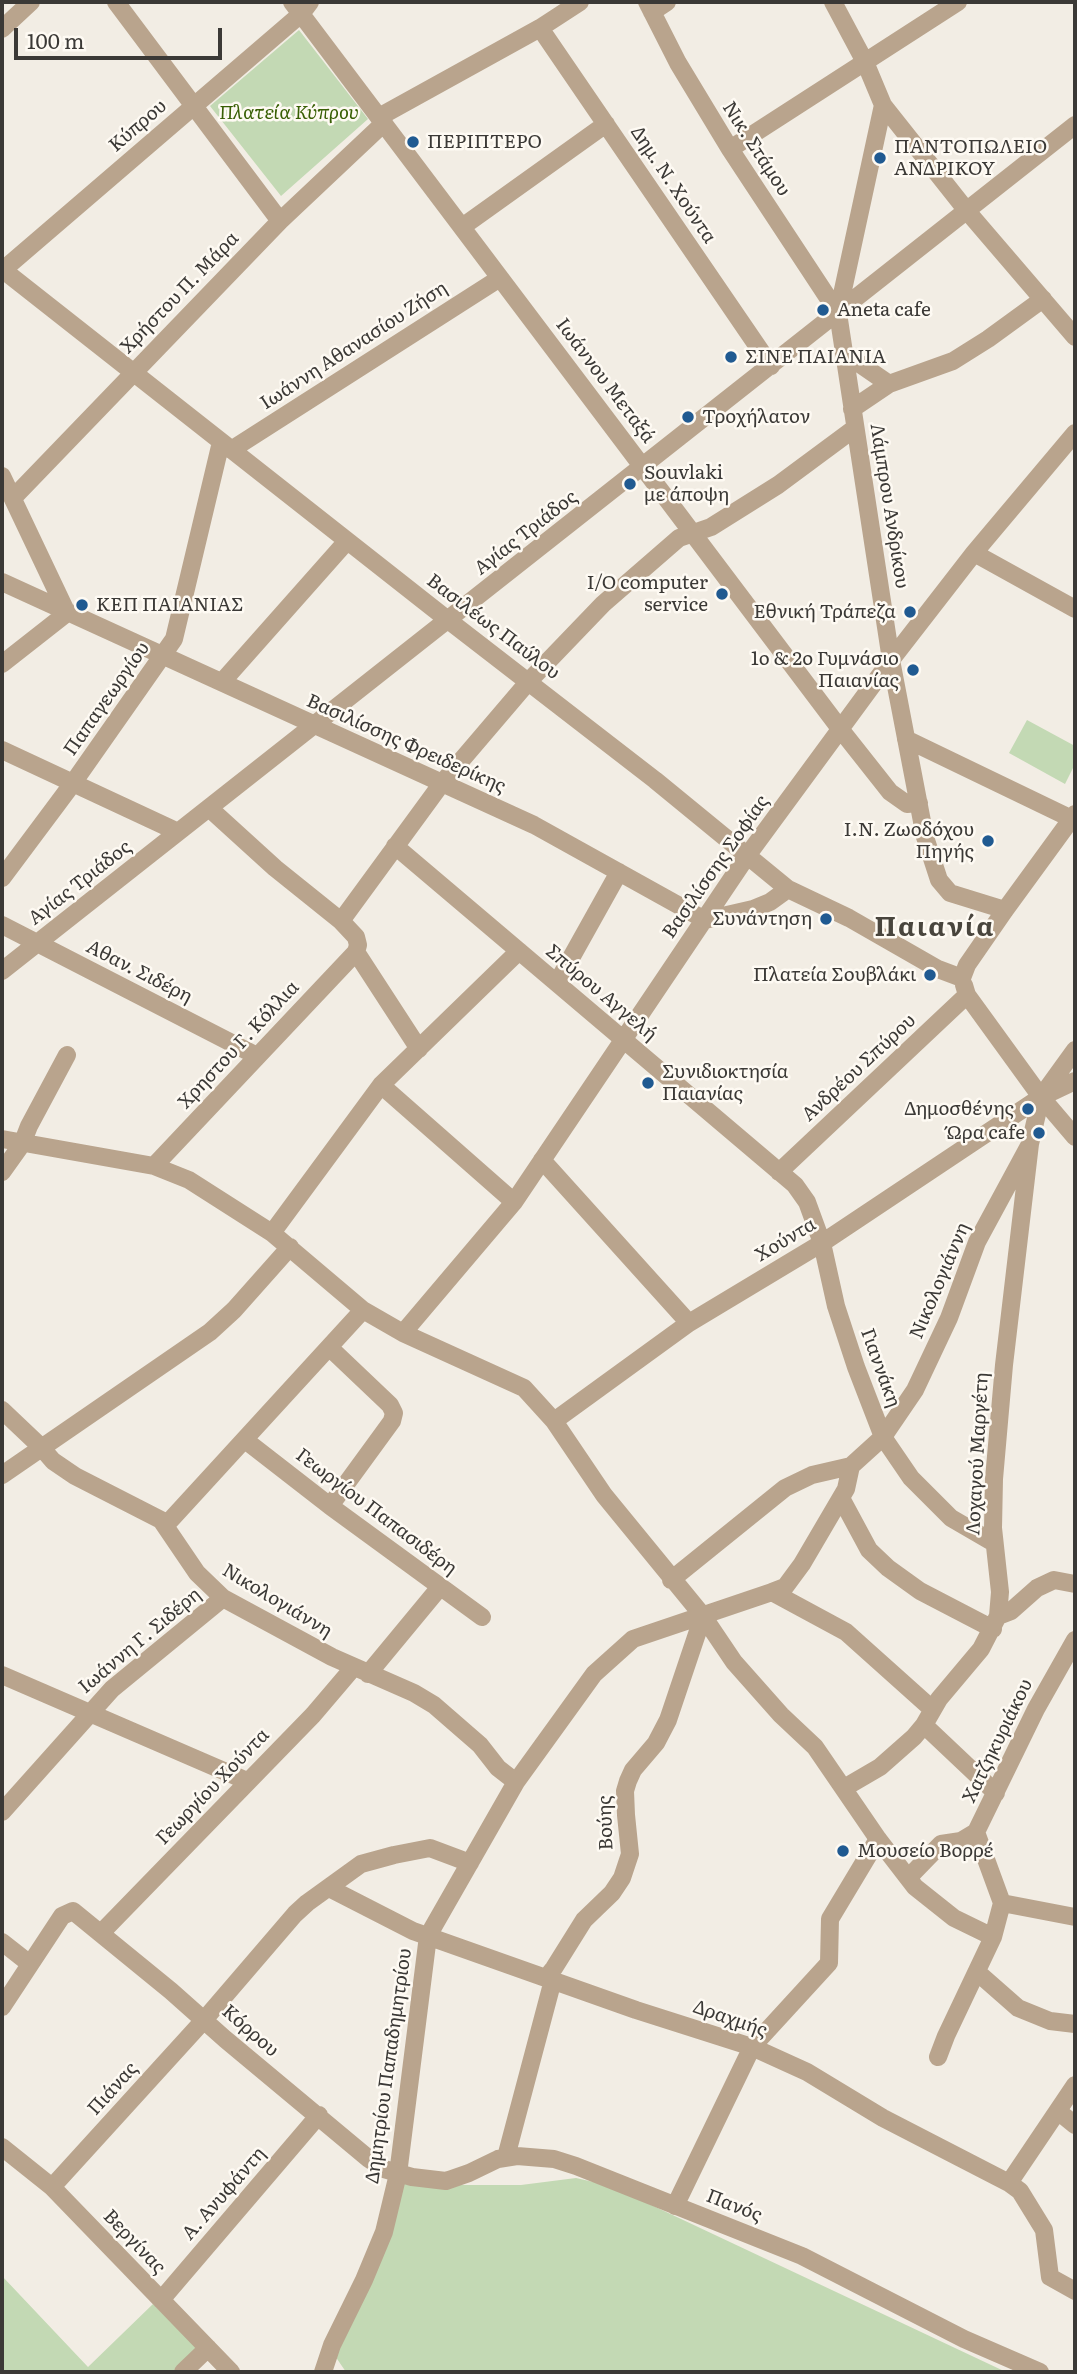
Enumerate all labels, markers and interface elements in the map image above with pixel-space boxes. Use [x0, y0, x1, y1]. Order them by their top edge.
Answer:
scale bar [18, 14, 226, 58]
text: 100 m [27, 24, 84, 55]
street label: Κύπρου [105, 95, 171, 157]
street label: Νικ. Στάμου [717, 98, 795, 200]
park label: Πλατεία Κύπρου [219, 102, 359, 124]
street label: Δημ. Ν. Χούντα [625, 122, 721, 248]
place label: ΠΕΡΙΠΤΕΡΟ [427, 131, 542, 153]
marker: ΠΕΡΙΠΤΕΡΟ [405, 134, 421, 150]
place label: ΠΑΝΤΟΠΩΛΕΙΟ ΑΝΔΡΙΚΟΥ [894, 136, 1047, 180]
marker: ΠΑΝΤΟΠΩΛΕΙΟ ΑΝΔΡΙΚΟΥ [872, 150, 888, 166]
street label: Χρήστου Π. Μάρα [116, 227, 244, 359]
street label: Ιωάννη Αθανασίου Ζήση [256, 277, 452, 415]
place label: Aneta cafe [837, 299, 931, 321]
marker: Aneta cafe [815, 302, 831, 318]
street label: Ιωάννου Μεταξά [551, 314, 659, 448]
place label: ΣΙΝΕ ΠΑΙΑΝΙΑ [745, 346, 886, 368]
marker: ΣΙΝΕ ΠΑΙΑΝΙΑ [723, 349, 739, 365]
place label: Τροχήλατον [702, 406, 810, 428]
marker: Τροχήλατον [680, 409, 696, 425]
street label: Λάμπρου Ανδρίκου [865, 422, 913, 590]
place label: Souvlaki με άποψη [644, 462, 729, 506]
marker: Souvlaki με άποψη [622, 476, 638, 492]
street label: Αγίας Τριάδος [470, 486, 582, 580]
street label: Βασιλέως Παύλου [422, 570, 564, 684]
place label: I/O computer service [587, 572, 708, 616]
marker: I/O computer service [714, 586, 730, 602]
place label: ΚΕΠ ΠΑΙΑΝΙΑΣ [96, 594, 243, 616]
marker: ΚΕΠ ΠΑΙΑΝΙΑΣ [74, 597, 90, 613]
place label: Εθνική Τράπεζα [753, 601, 896, 623]
marker: Εθνική Τράπεζα [902, 604, 918, 620]
street label: Παπαγεωργίου [59, 638, 155, 760]
place label: 1ο & 2ο Γυμνάσιο Παιανίας [751, 648, 899, 692]
marker: 1ο & 2ο Γυμνάσιο Παιανίας [905, 662, 921, 678]
street label: Βασιλίσσης Φρειδερίκης [303, 690, 509, 798]
street label: Βασιλίσσης Σοφίας [658, 791, 774, 943]
place label: Ι.Ν. Ζωοδόχου Πηγής [844, 819, 974, 863]
marker: Ι.Ν. Ζωοδόχου Πηγής [980, 833, 996, 849]
street label: Αγίας Τριάδος [24, 836, 136, 930]
place label: Συνάντηση [712, 908, 812, 930]
marker: Συνάντηση [818, 911, 834, 927]
district label: Παιανία [875, 912, 995, 944]
street label: Αθαν. Σιδέρη [82, 936, 196, 1008]
street label: Σπύρου Αγγελή [541, 940, 661, 1046]
place label: Πλατεία Σουβλάκι [753, 964, 916, 986]
marker: Πλατεία Σουβλάκι [922, 967, 938, 983]
street label: Χρηστου Γ. Κόλλια [174, 976, 304, 1114]
street label: Ανδρέου Σπύρου [797, 1009, 921, 1127]
place label: Συνιδιοκτησία Παιανίας [662, 1061, 789, 1105]
marker: Συνιδιοκτησία Παιανίας [640, 1075, 656, 1091]
place label: Δημοσθένης [904, 1098, 1014, 1120]
marker: Δημοσθένης [1020, 1101, 1036, 1117]
place label: Ώρα cafe [946, 1122, 1025, 1144]
marker: Ώρα cafe [1031, 1125, 1047, 1141]
street label: Χούντα [752, 1213, 820, 1267]
street label: Νικολογιάννη [905, 1219, 975, 1343]
street label: Γιαννάκη [855, 1325, 905, 1411]
street label: Λοχαγού Μαργέτη [962, 1372, 994, 1536]
street label: Γεωργίου Παπασιδέρη [291, 1444, 461, 1580]
street label: Νικολογιάννη [218, 1559, 336, 1643]
street label: Ιωάννη Γ. Σιδέρη [74, 1583, 206, 1699]
street label: Χατζηκυριάκου [958, 1675, 1038, 1807]
street label: Γεωργίου Χούντα [152, 1724, 274, 1850]
street label: Βούης [594, 1795, 618, 1851]
place label: Μουσείο Βορρέ [857, 1840, 994, 1862]
marker: Μουσείο Βορρέ [835, 1843, 851, 1859]
street label: Δημητρίου Παπαδημητρίου [361, 1947, 417, 2185]
street label: Δραχμής [690, 1996, 770, 2042]
street label: Κόρρου [217, 2000, 283, 2062]
street label: Πιάνας [83, 2058, 143, 2120]
street label: Α. Ανυφάντη [177, 2143, 271, 2245]
street label: Πανός [703, 2185, 765, 2227]
street label: Βεργίνας [98, 2205, 170, 2279]

